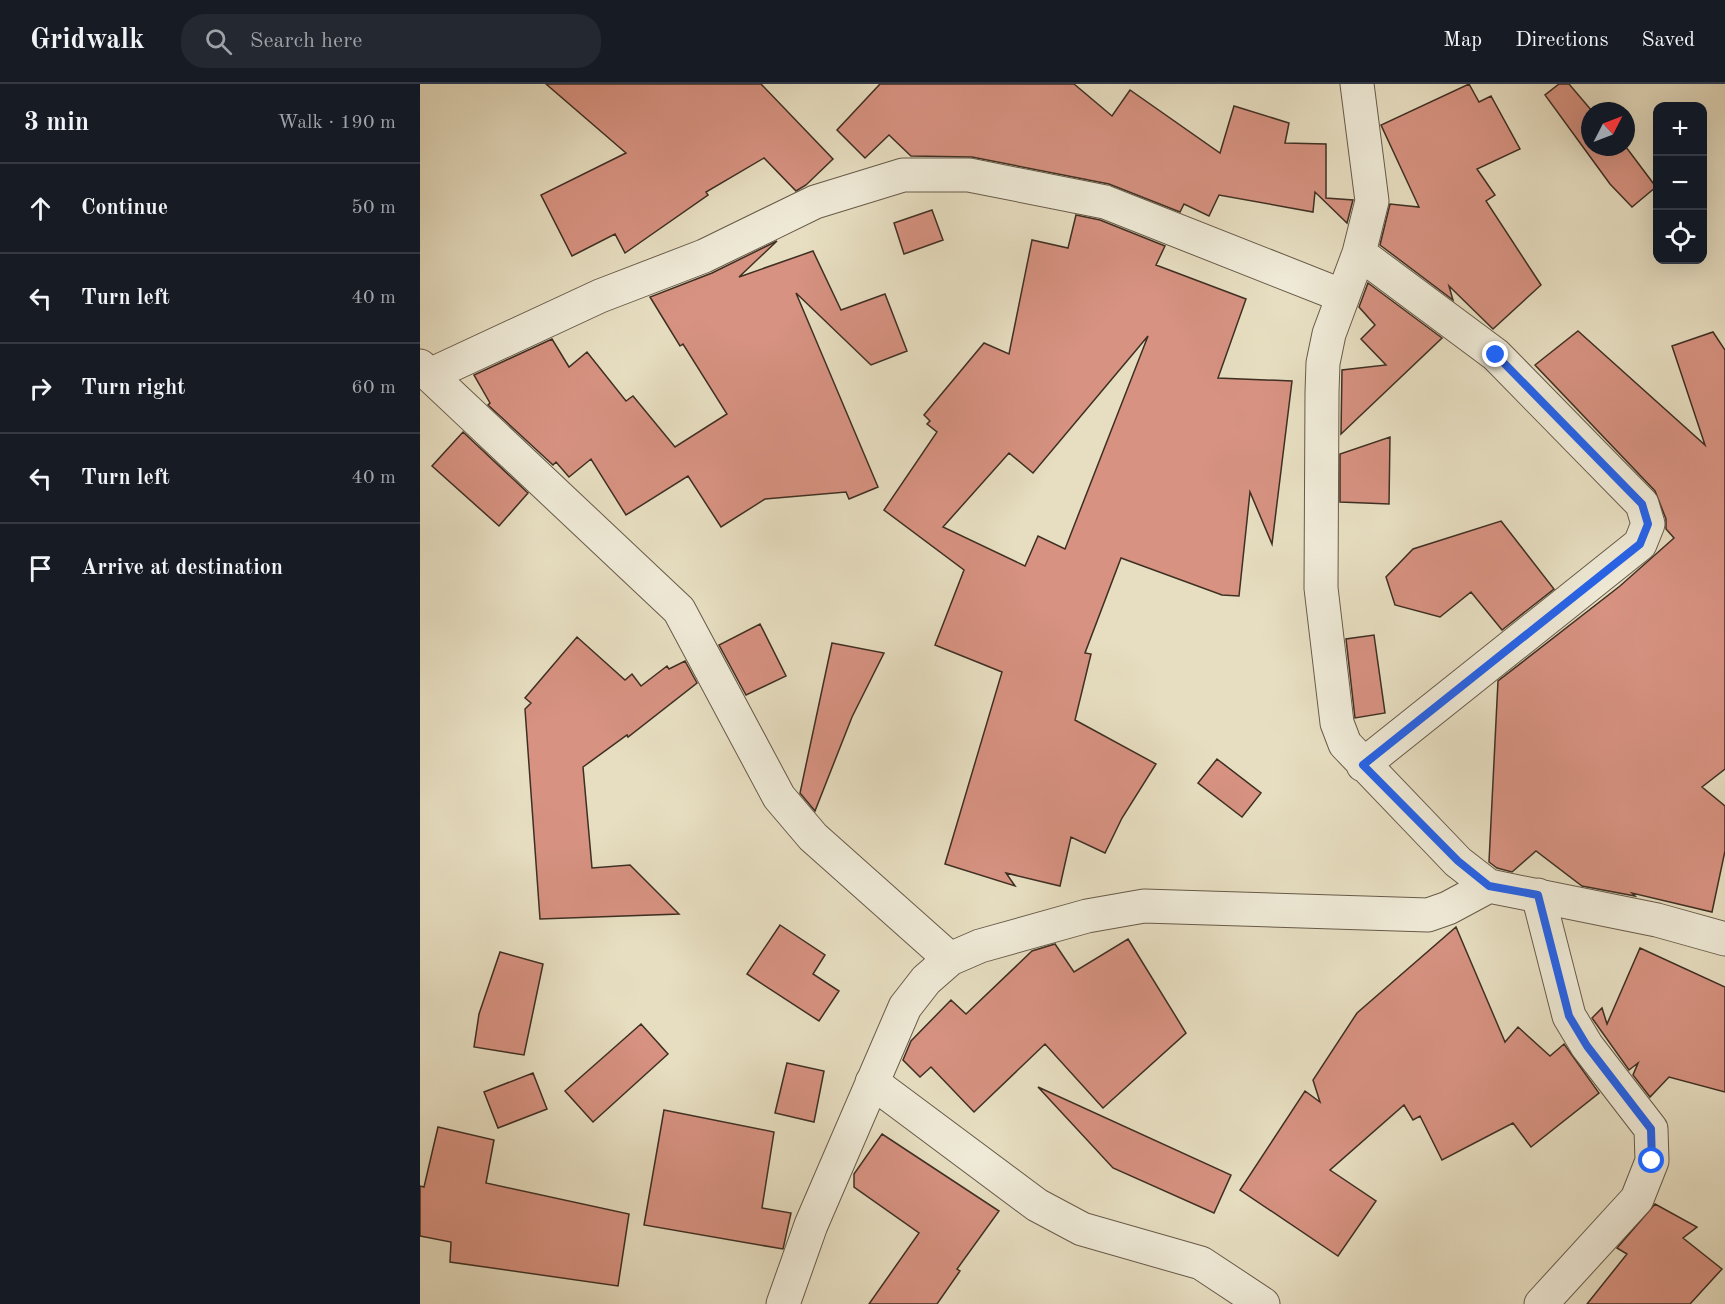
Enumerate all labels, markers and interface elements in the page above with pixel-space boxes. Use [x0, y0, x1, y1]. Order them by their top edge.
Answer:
search box [181, 14, 601, 68]
icon: search [202, 25, 235, 58]
text: Gridwalk [30, 27, 145, 55]
text: Search here [250, 30, 362, 52]
text: Map [1443, 30, 1482, 51]
text: Directions [1515, 30, 1609, 51]
text: Saved [1642, 30, 1695, 51]
north arrow [1581, 102, 1635, 156]
map controls [1653, 102, 1707, 264]
button: + [1653, 102, 1707, 156]
text: 3 min [24, 110, 89, 136]
text: Walk · 190 m [277, 113, 396, 133]
button: − [1653, 156, 1707, 210]
icon: ahead [24, 192, 57, 225]
text: Continue [81, 197, 168, 219]
text: 50 m [351, 198, 396, 218]
button: locate [1653, 210, 1707, 264]
icon: left [24, 282, 57, 315]
text: Turn left [81, 287, 170, 309]
text: 40 m [351, 288, 396, 308]
route end [1482, 341, 1508, 367]
icon: right [24, 372, 57, 405]
text: Turn right [81, 377, 185, 399]
text: 60 m [351, 378, 396, 398]
icon: left [24, 462, 57, 495]
text: Turn left [81, 467, 170, 489]
text: 40 m [351, 468, 396, 488]
icon: arrive [24, 552, 57, 585]
text: Arrive at destination [81, 557, 283, 579]
route start [1638, 1147, 1664, 1173]

